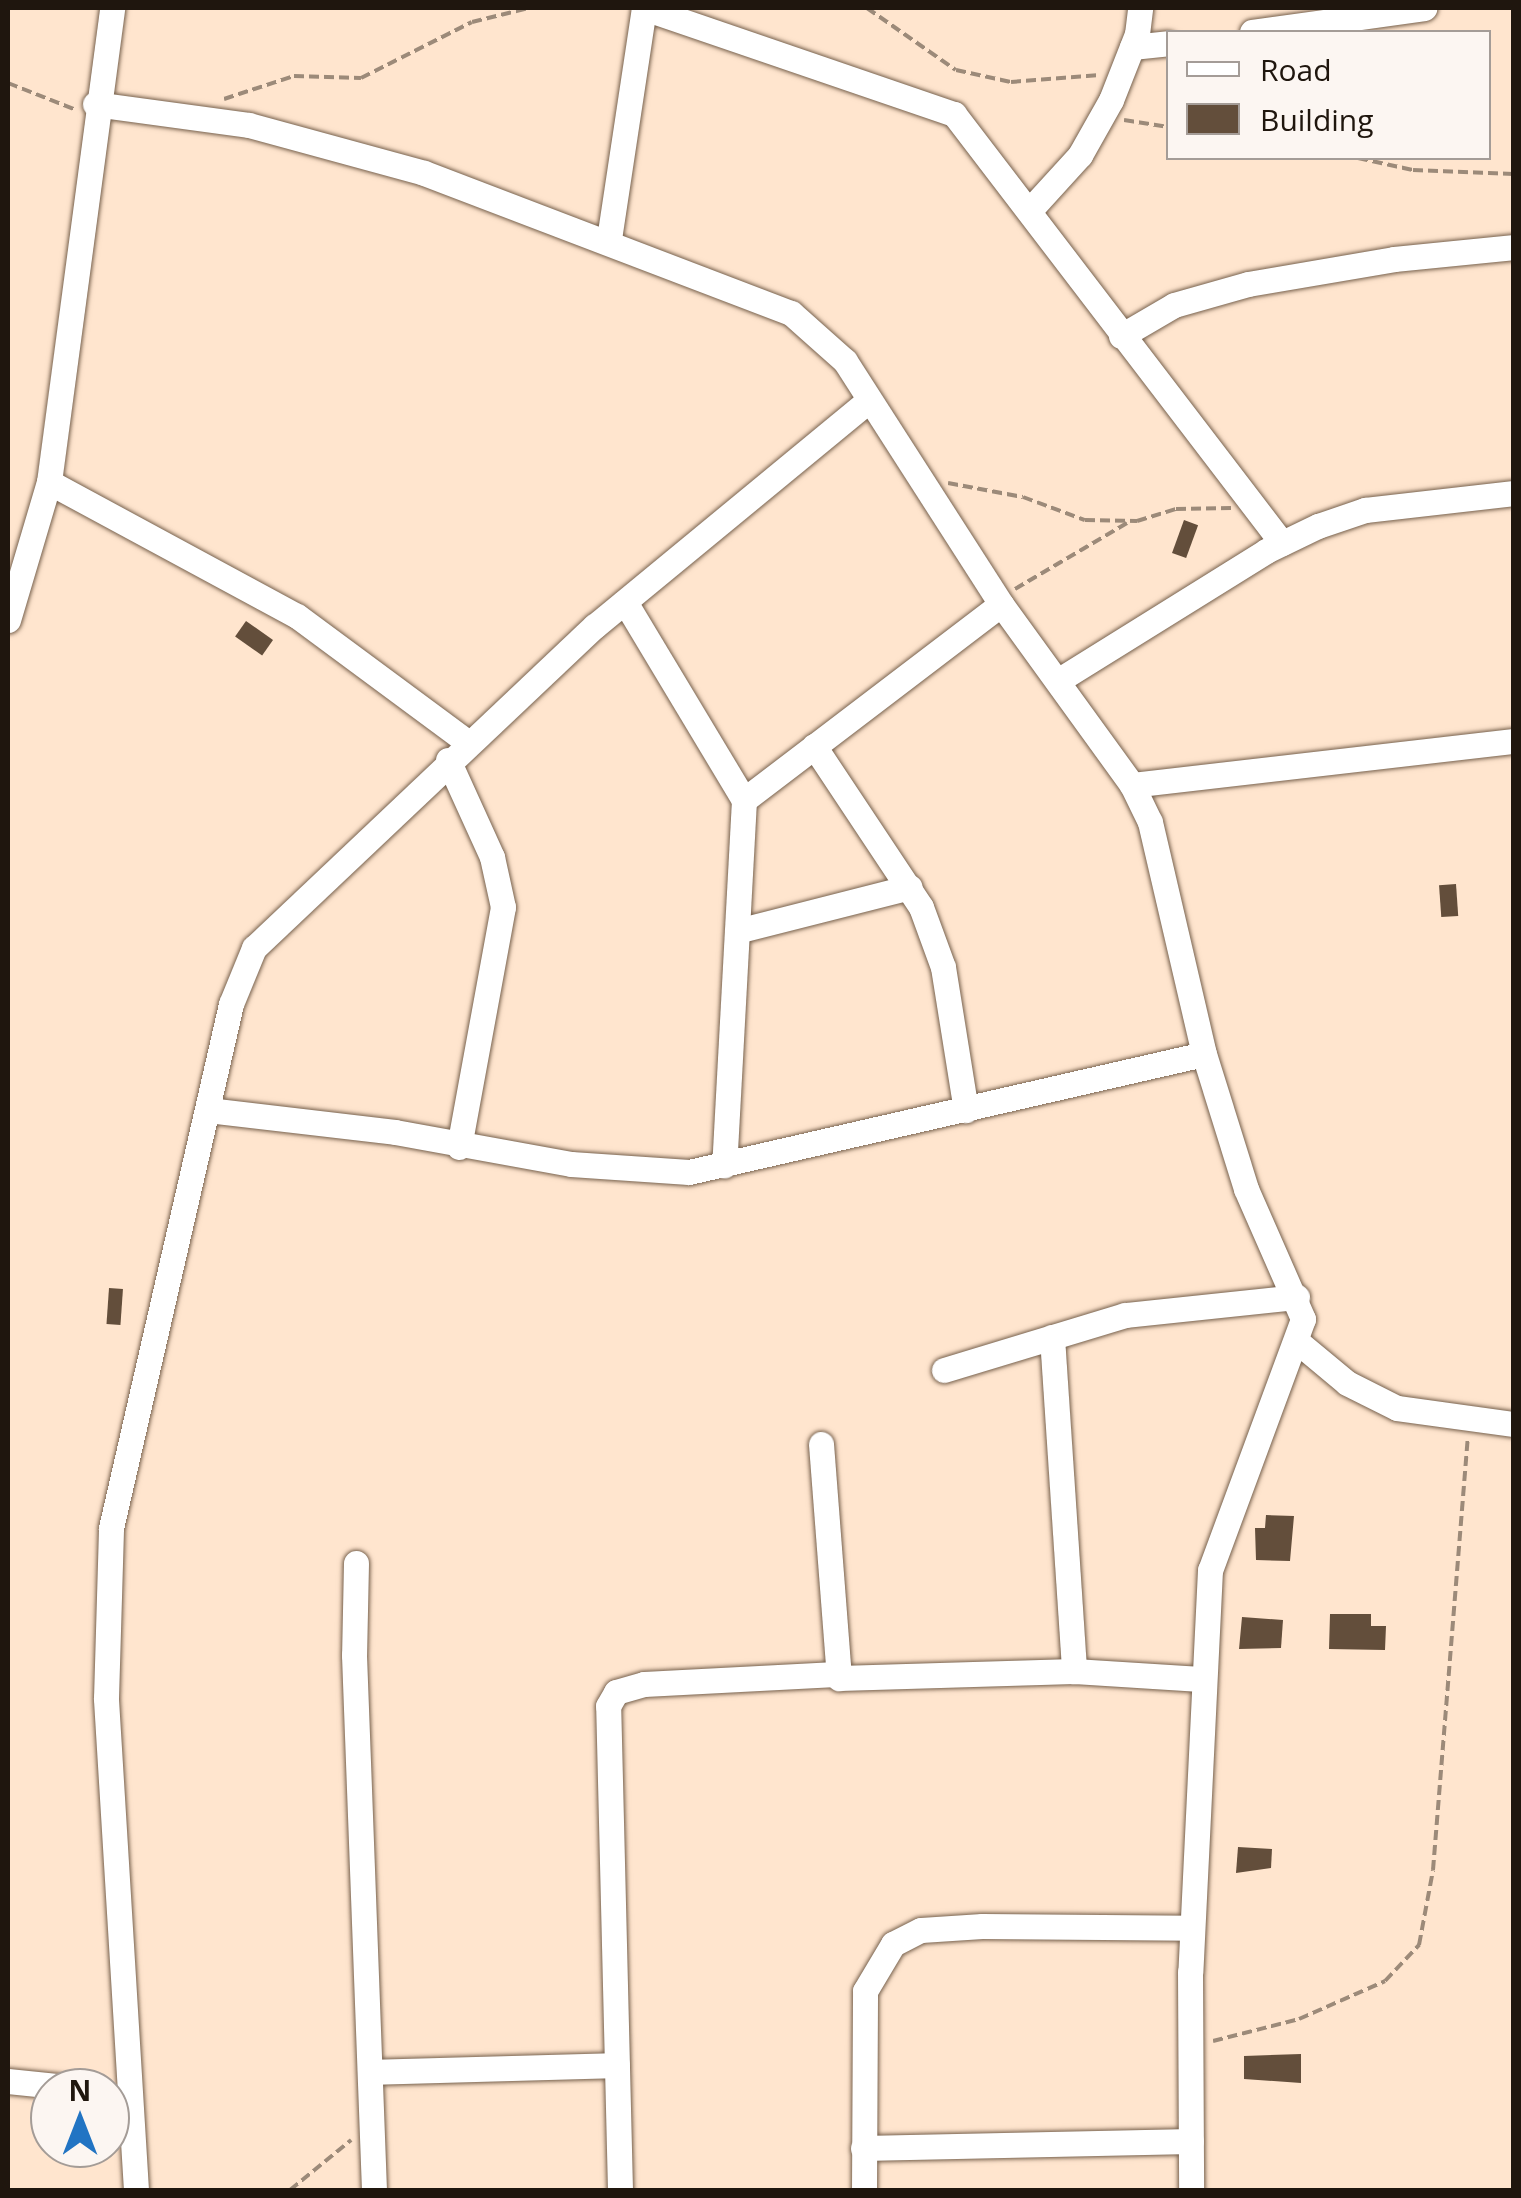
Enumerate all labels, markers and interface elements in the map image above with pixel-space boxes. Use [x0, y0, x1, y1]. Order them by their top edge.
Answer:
legend [1166, 30, 1491, 160]
text: Road [1260, 49, 1332, 90]
text: Building [1260, 99, 1374, 140]
north arrow [30, 2068, 130, 2168]
text: N [69, 2071, 91, 2109]

